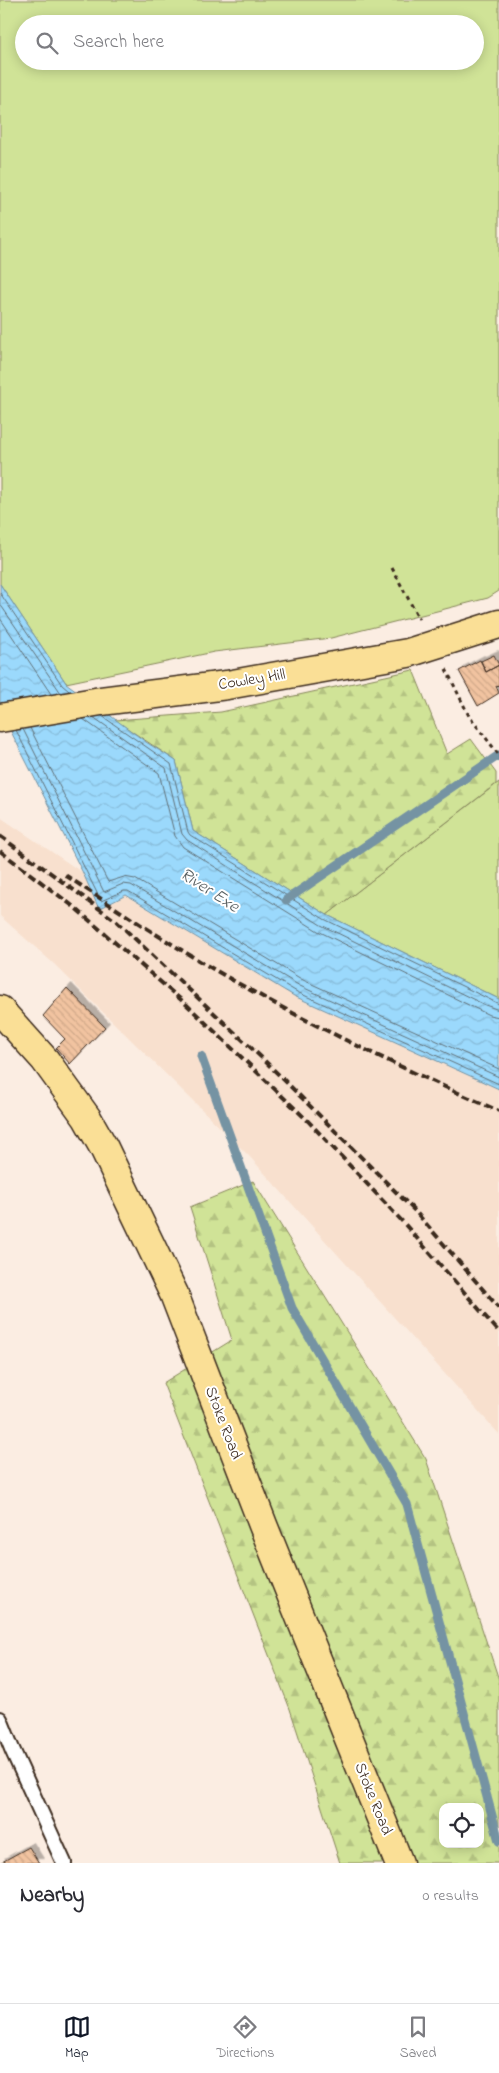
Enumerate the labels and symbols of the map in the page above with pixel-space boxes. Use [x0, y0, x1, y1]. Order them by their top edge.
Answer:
street label: Cowley Hill [217, 663, 288, 697]
water label: River Exe [174, 862, 244, 920]
street label: Stoke Road [198, 1383, 248, 1463]
street label: Stoke Road [348, 1759, 398, 1839]

